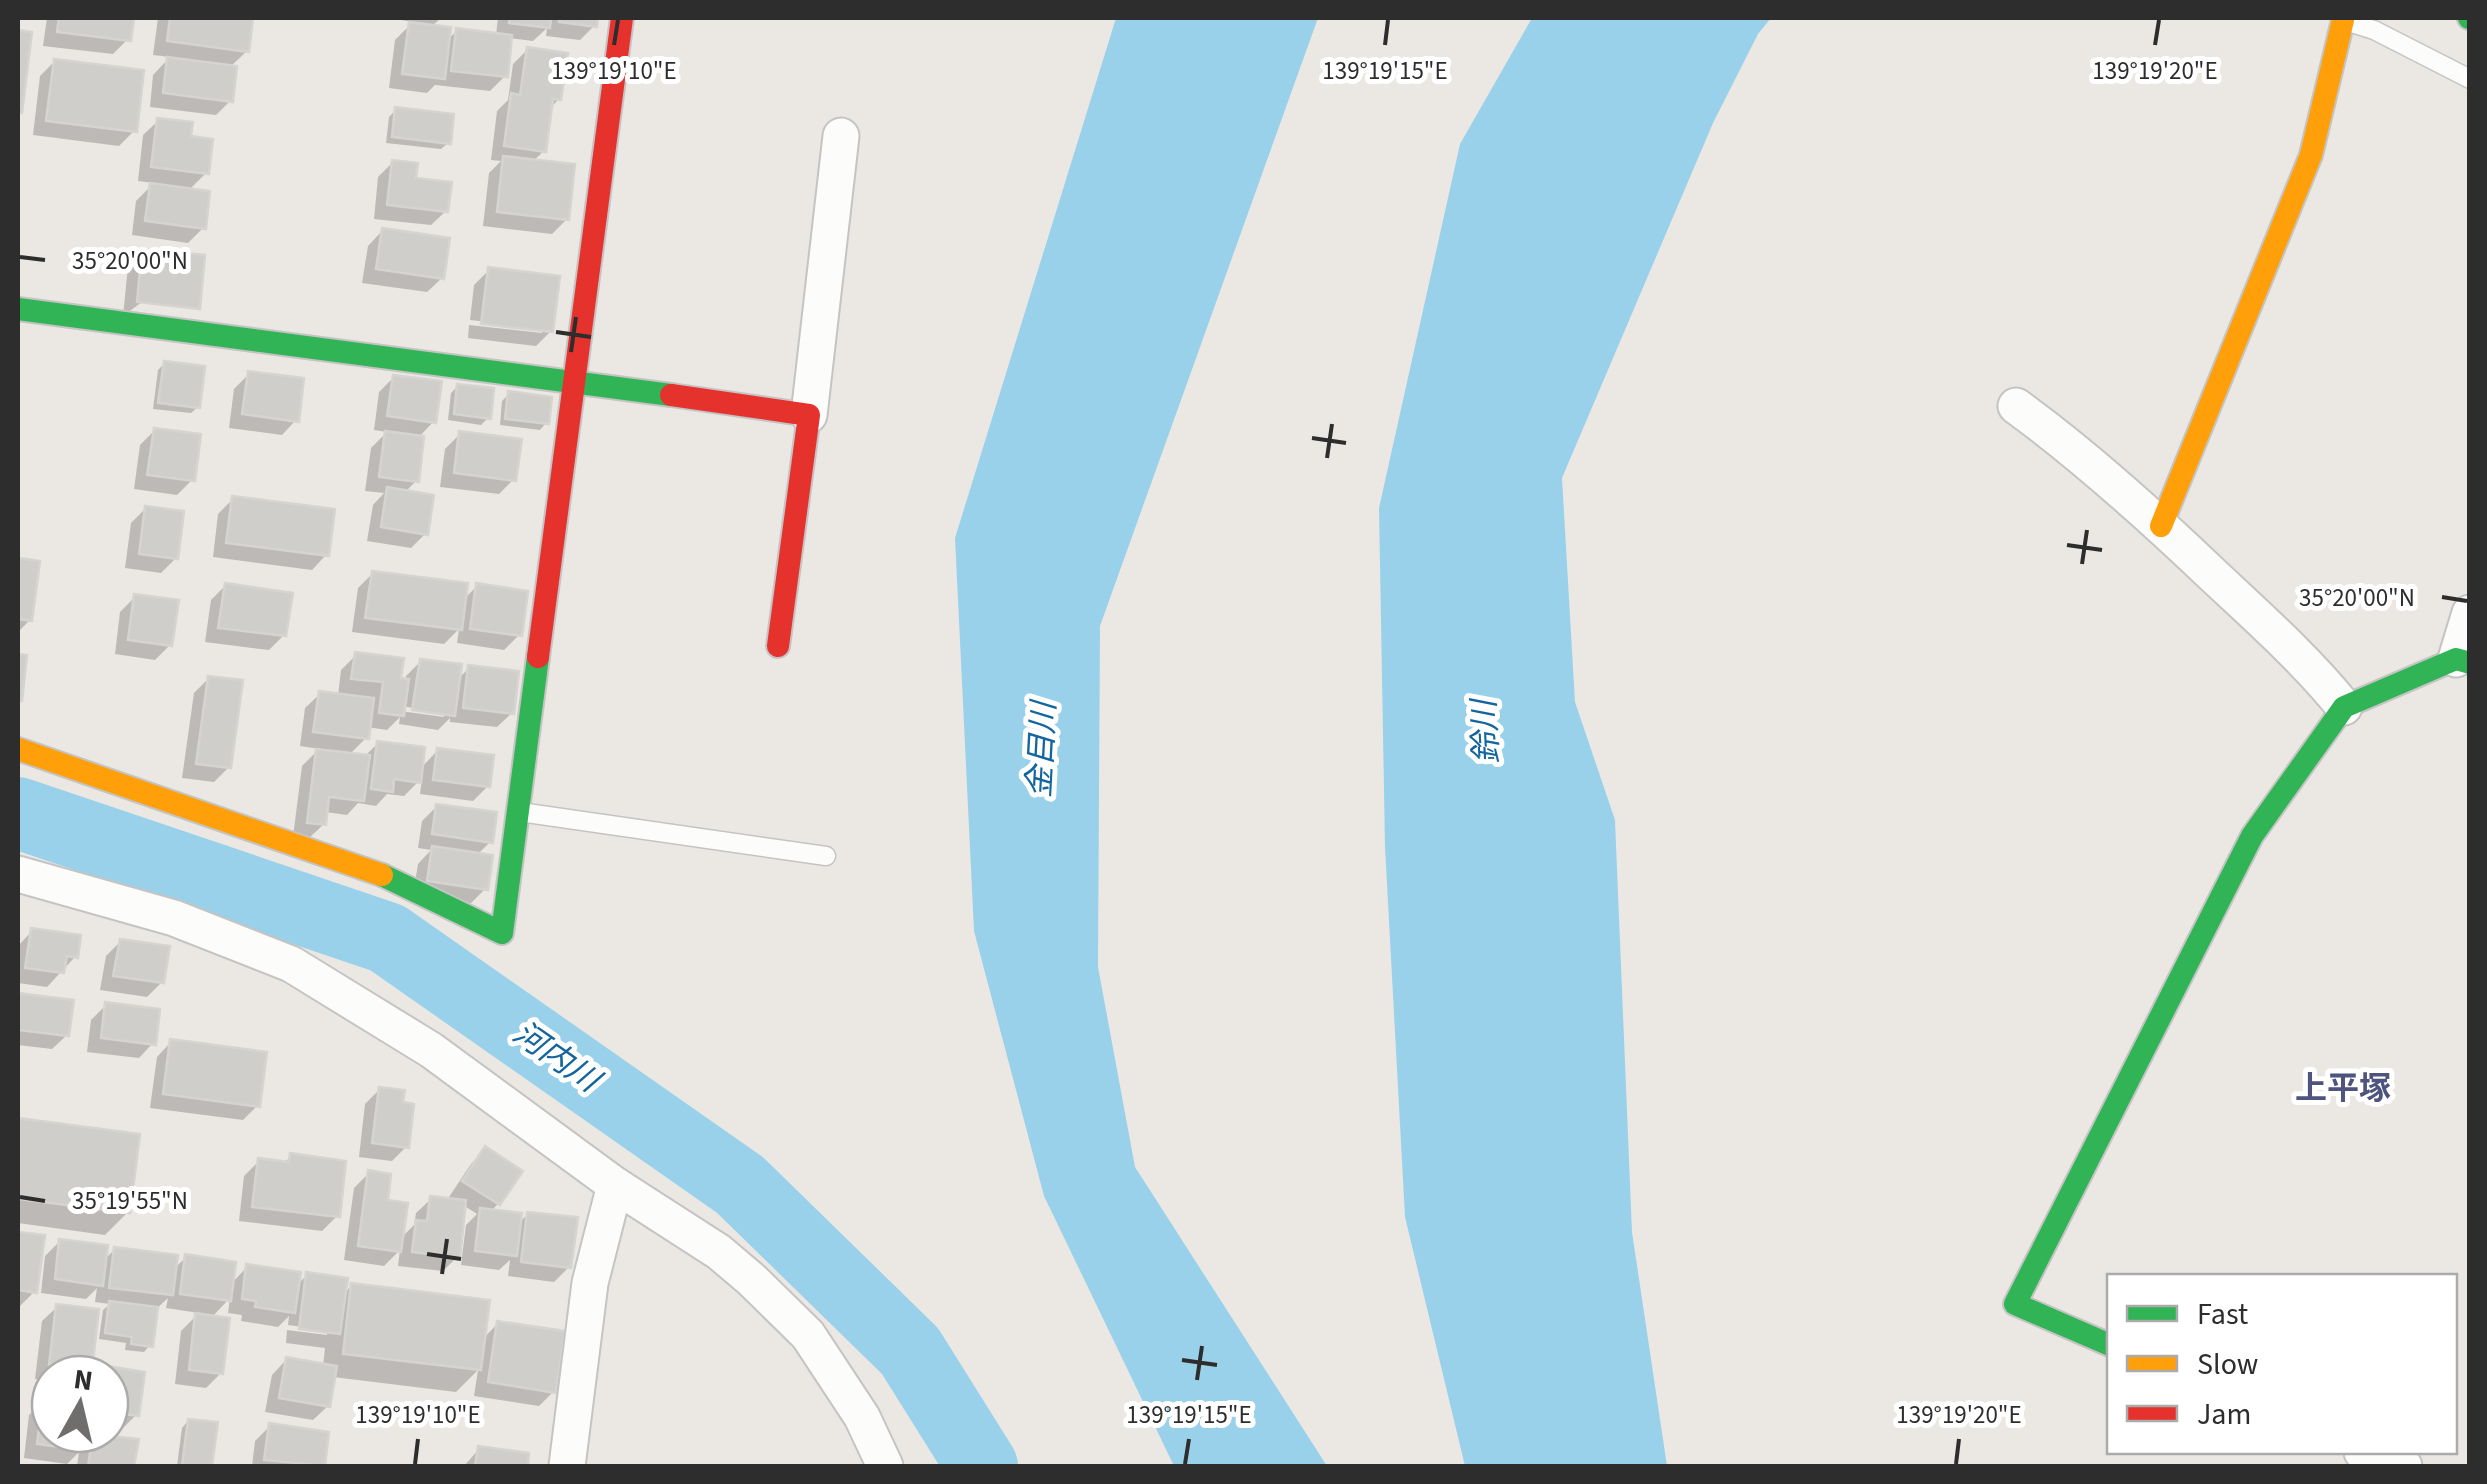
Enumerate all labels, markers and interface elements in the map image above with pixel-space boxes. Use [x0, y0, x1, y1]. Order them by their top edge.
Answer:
text: 139°19'10"E [551, 53, 677, 89]
text: 139°19'15"E [1322, 53, 1448, 89]
text: 139°19'20"E [2092, 53, 2218, 89]
text: 35°20'00"N [72, 243, 188, 279]
text: 35°20'00"N [2299, 580, 2415, 616]
water label: 鈴川 [1461, 696, 1511, 765]
water label: 金目川 [1017, 698, 1068, 799]
water label: 河内川 [503, 1011, 611, 1105]
district label: 上平塚 [2295, 1066, 2391, 1112]
text: 35°19'55"N [72, 1183, 188, 1219]
legend [2107, 1274, 2457, 1454]
text: Fast [2197, 1293, 2248, 1336]
text: Slow [2197, 1343, 2258, 1386]
north arrow [30, 1354, 130, 1454]
text: N [71, 1359, 95, 1401]
text: Jam [2197, 1393, 2251, 1436]
text: 139°19'10"E [355, 1397, 481, 1433]
text: 139°19'15"E [1126, 1397, 1252, 1433]
text: 139°19'20"E [1896, 1397, 2022, 1433]

